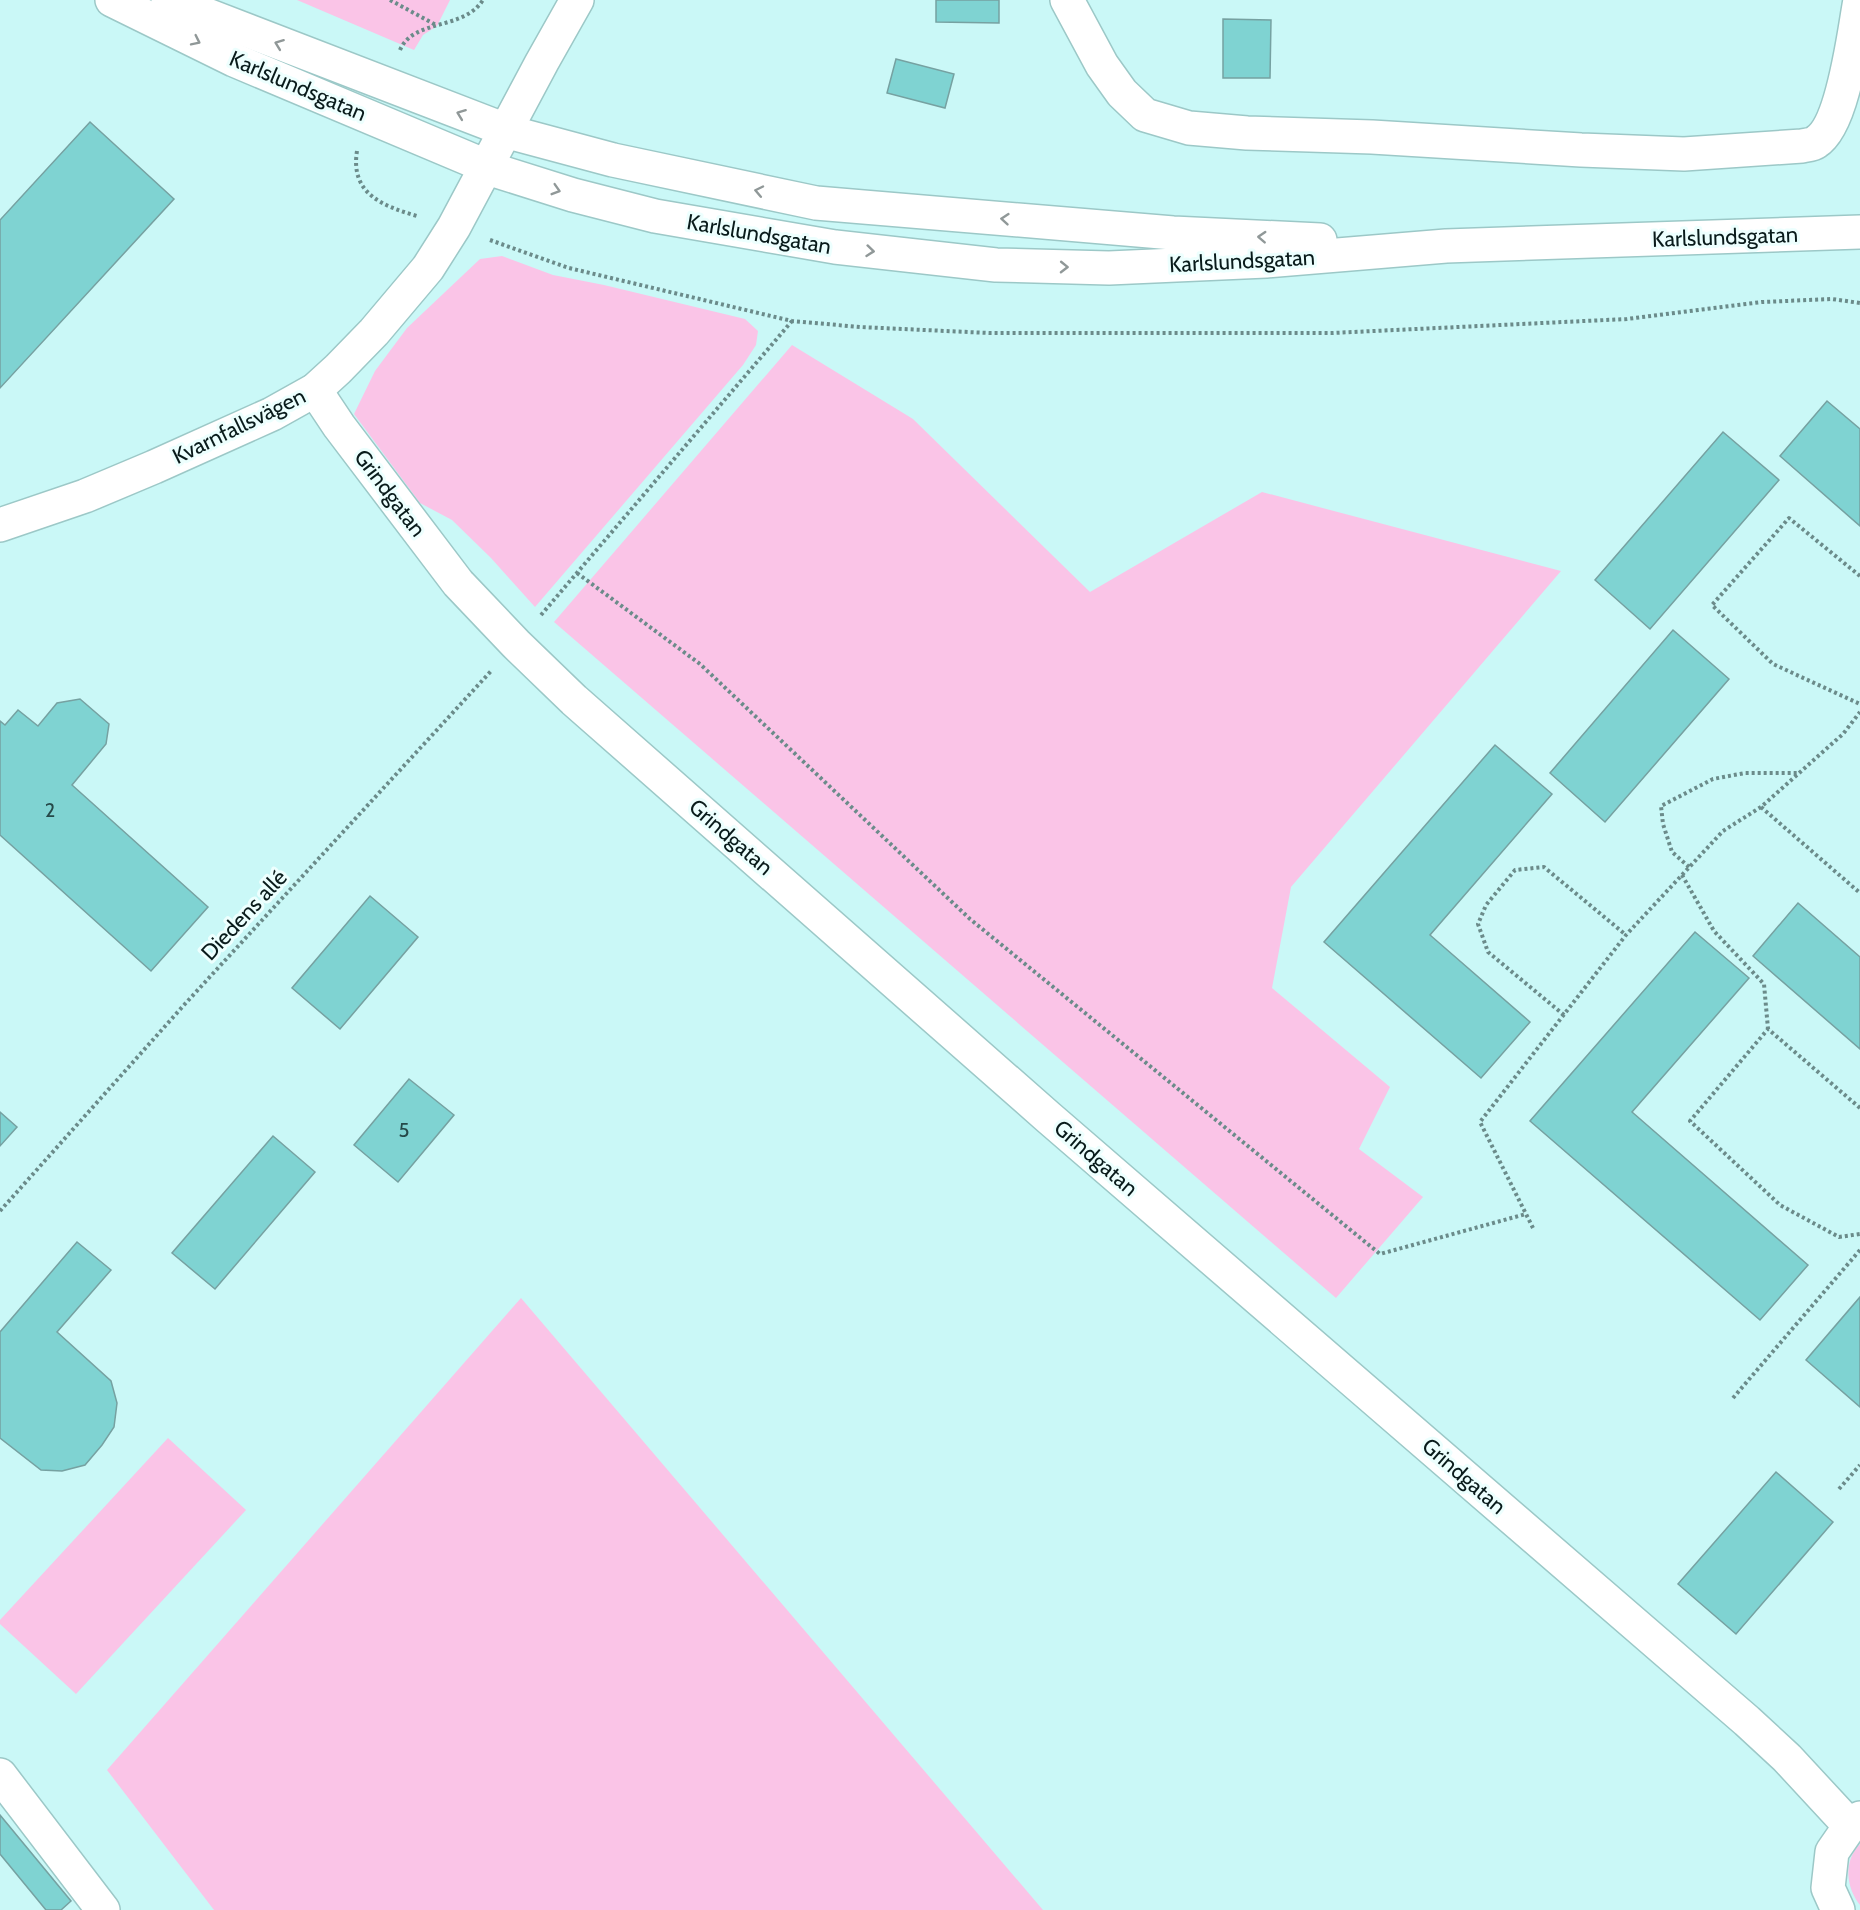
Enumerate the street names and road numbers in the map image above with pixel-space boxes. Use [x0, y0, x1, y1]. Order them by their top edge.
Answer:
street label: Karlslundsgatan [225, 45, 371, 127]
street label: Karlslundsgatan [685, 208, 833, 260]
street label: Karlslundsgatan [1651, 221, 1799, 253]
street label: Karlslundsgatan [1168, 244, 1316, 278]
street label: Kvarnfallsvägen [168, 382, 310, 470]
street label: Grindgatan [348, 444, 432, 542]
street label: Grindgatan [684, 793, 778, 881]
street label: Diedens allé [195, 864, 293, 966]
street label: Grindgatan [1049, 1114, 1143, 1202]
street label: Grindgatan [1417, 1432, 1511, 1520]

